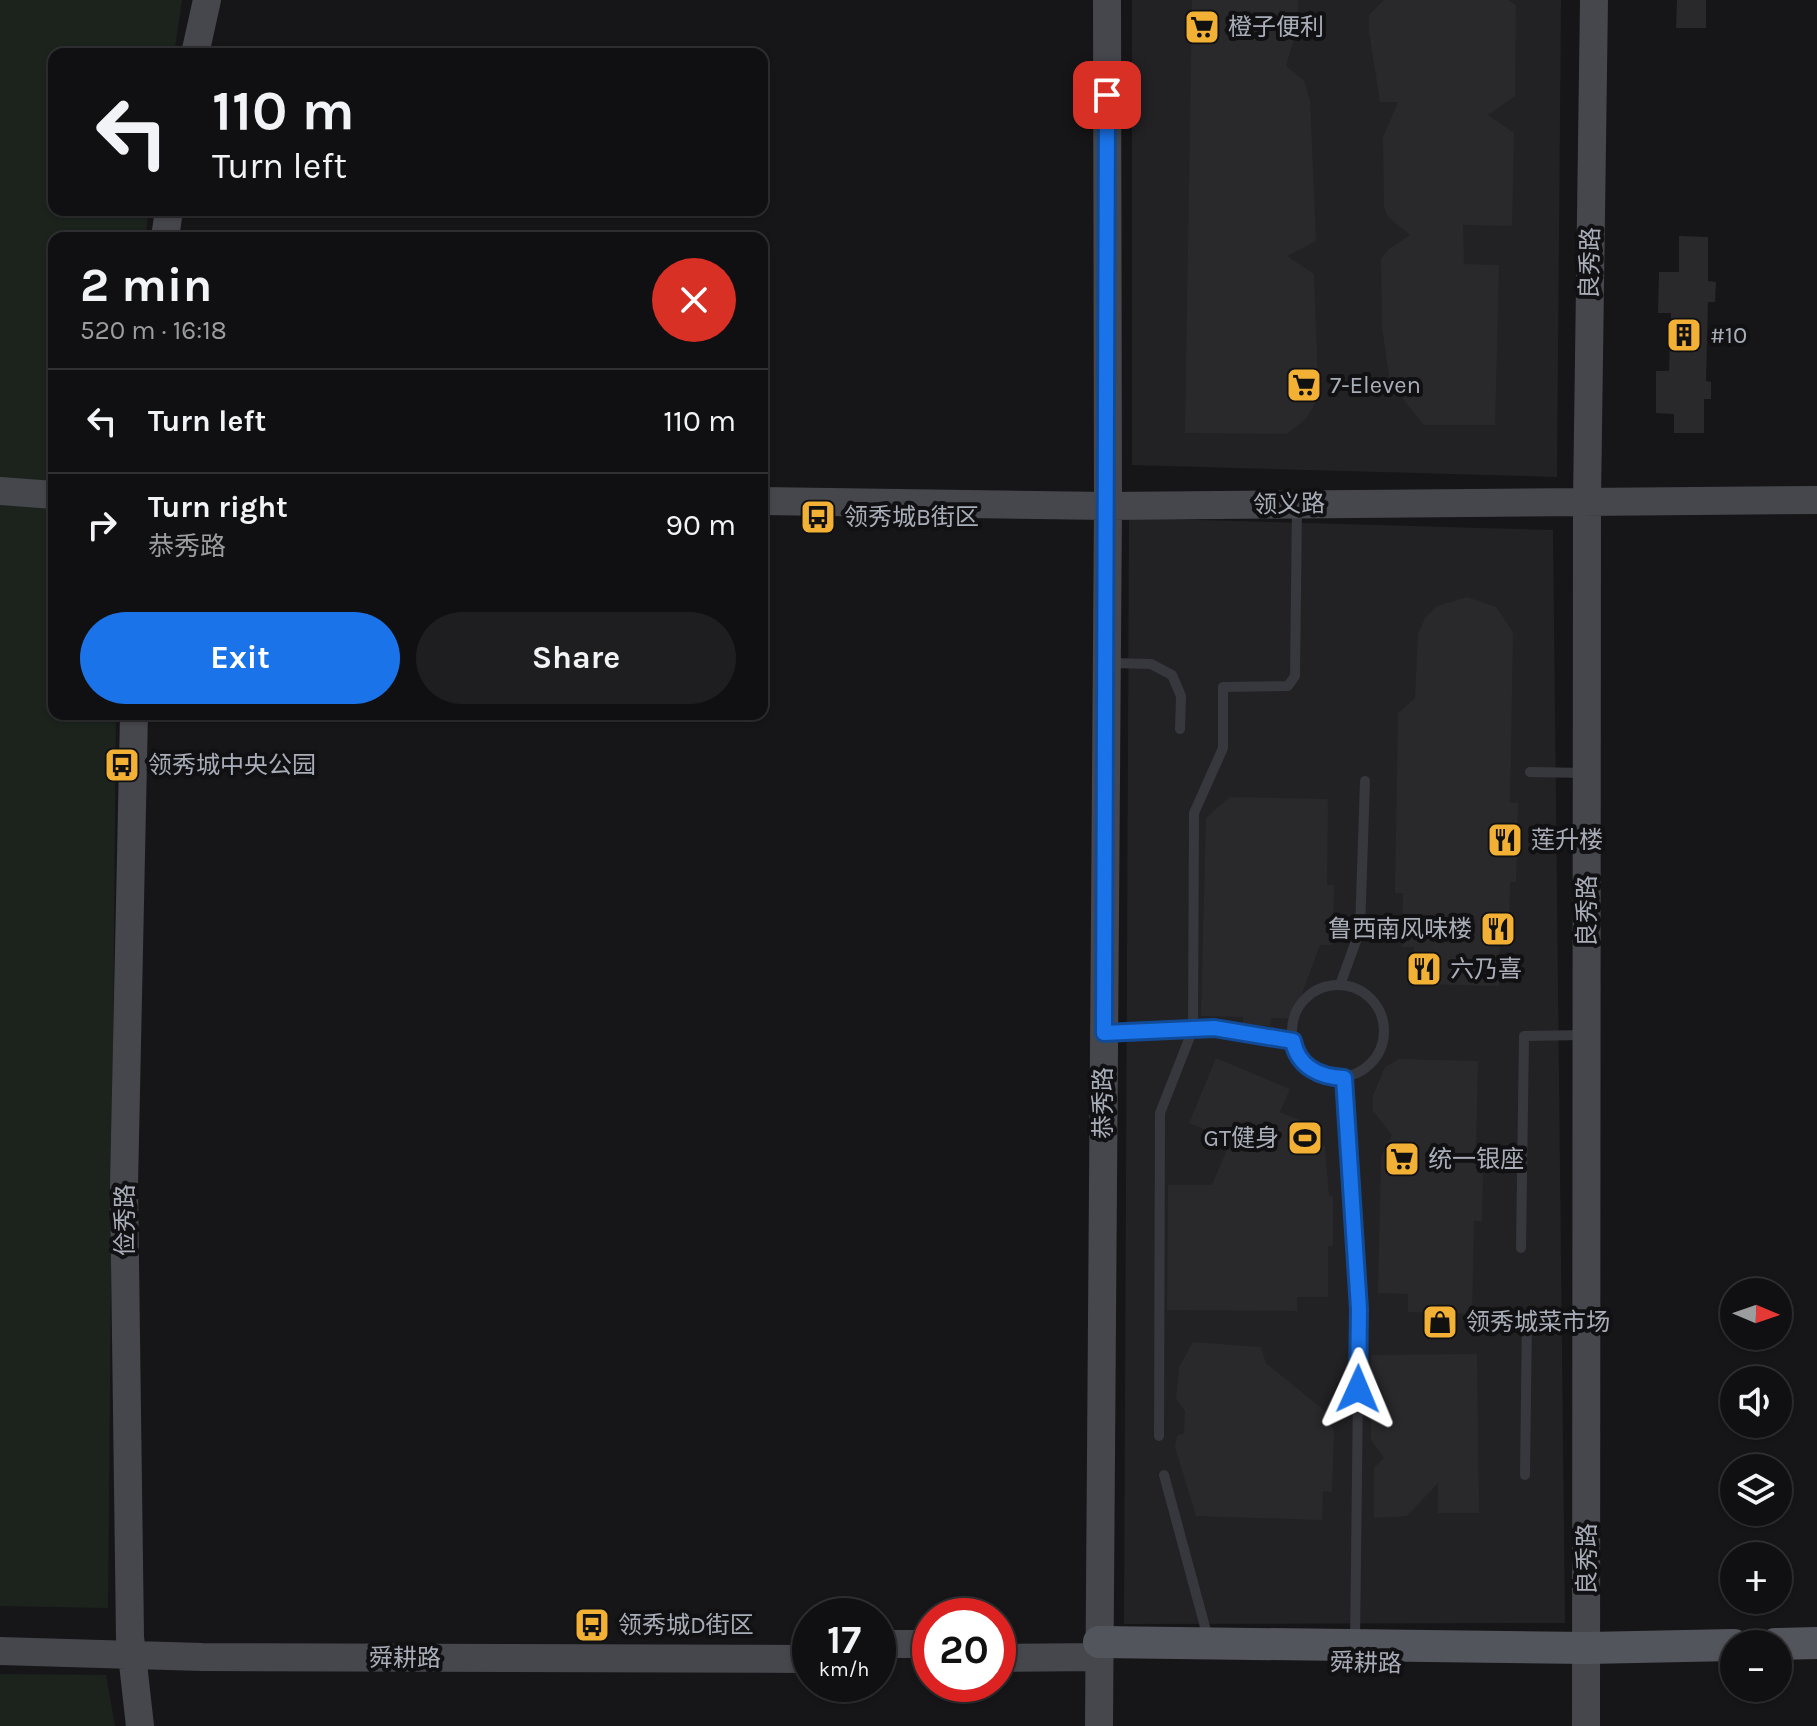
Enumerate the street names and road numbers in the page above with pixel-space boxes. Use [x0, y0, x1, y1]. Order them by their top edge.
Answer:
street label: 良秀路 [1575, 227, 1605, 299]
street label: 领义路 [1253, 489, 1325, 519]
street label: 良秀路 [1573, 875, 1601, 947]
street label: 恭秀路 [1089, 1067, 1117, 1139]
street label: 俭秀路 [111, 1184, 139, 1256]
street label: 良秀路 [1573, 1523, 1601, 1595]
street label: 舜耕路 [369, 1644, 441, 1672]
street label: 舜耕路 [1330, 1648, 1402, 1678]

